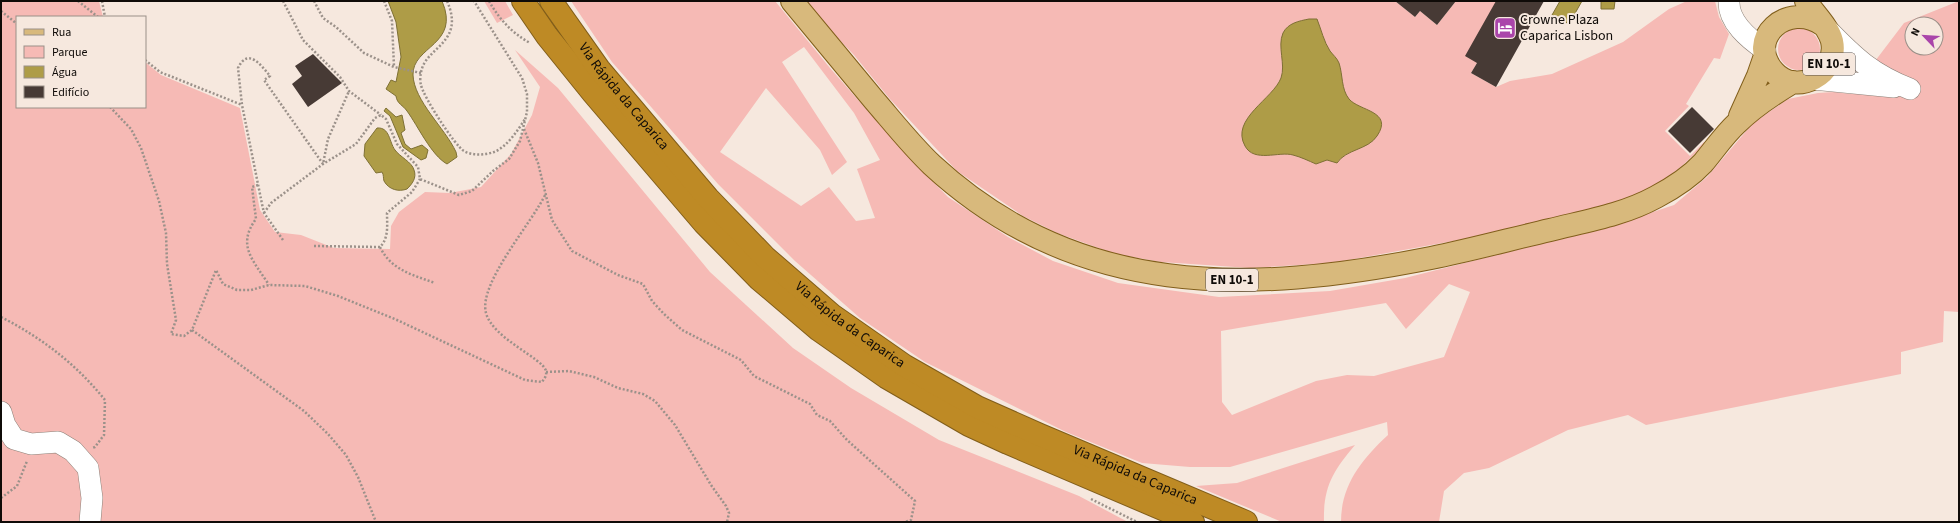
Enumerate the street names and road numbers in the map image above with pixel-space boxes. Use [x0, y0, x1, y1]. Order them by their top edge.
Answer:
street label: Via Rápida da Caparica [574, 39, 673, 154]
road number: EN 10-1 [1803, 53, 1855, 75]
road number: EN 10-1 [1206, 269, 1258, 291]
street label: Via Rápida da Caparica [790, 277, 909, 373]
street label: Via Rápida da Caparica [1070, 440, 1201, 510]

